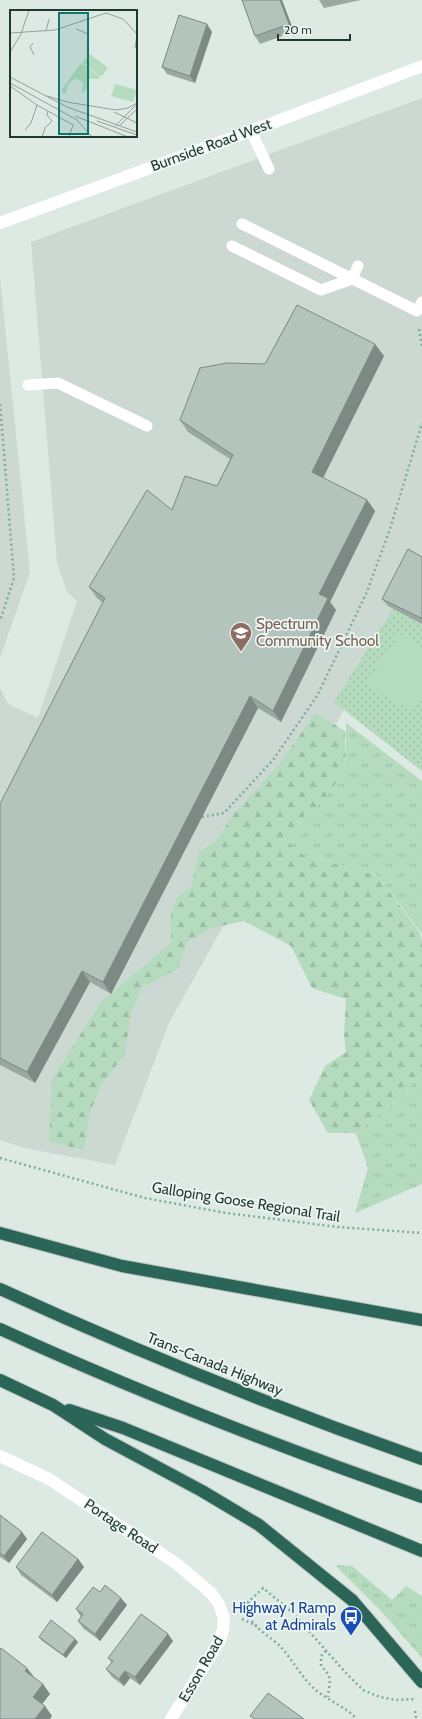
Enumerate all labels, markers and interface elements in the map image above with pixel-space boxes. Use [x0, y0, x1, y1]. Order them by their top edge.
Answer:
inset map [10, 10, 137, 137]
scale bar [278, 16, 350, 42]
text: 20 m [284, 22, 312, 37]
street label: Burnside Road West [148, 115, 274, 175]
place label: Spectrum Community School [256, 615, 379, 650]
school or university icon: Spectrum Community School [228, 620, 254, 653]
street label: Galloping Goose Regional Trail [151, 1178, 342, 1226]
street label: Trans-Canada Highway [145, 1329, 286, 1400]
street label: Portage Road [81, 1495, 161, 1557]
place label: Highway 1 Ramp at Admirals [232, 1599, 336, 1634]
bus stop icon: Highway 1 Ramp at Admirals [338, 1604, 364, 1637]
street label: Esson Road [175, 1633, 227, 1705]

